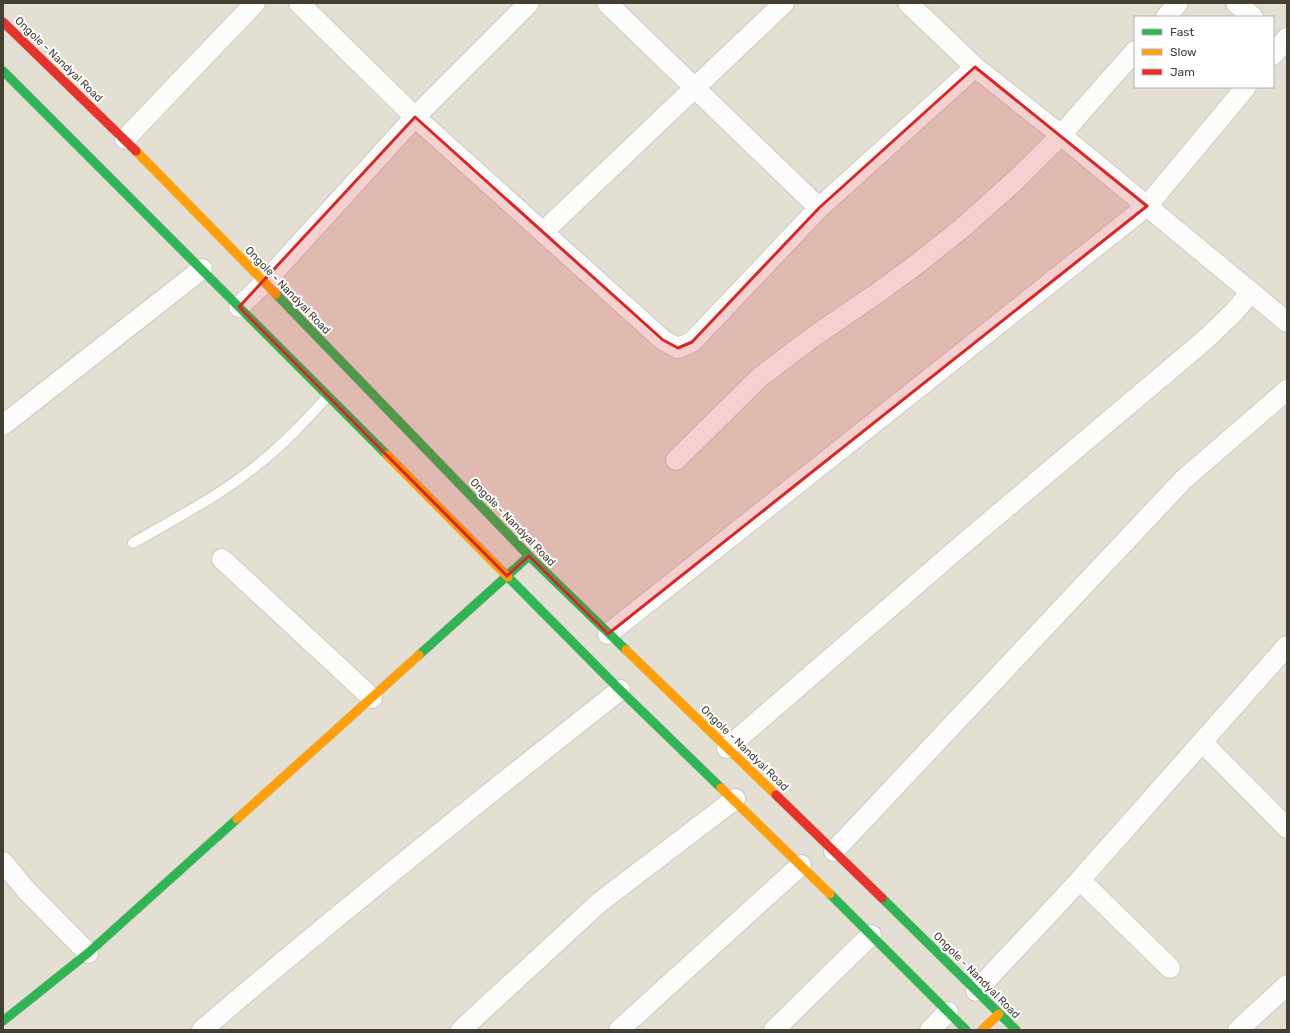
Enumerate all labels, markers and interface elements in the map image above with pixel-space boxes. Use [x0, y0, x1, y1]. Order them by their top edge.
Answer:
street label: Ongole - Nandyal Road [12, 14, 105, 105]
legend [1134, 16, 1274, 88]
text: Fast [1170, 25, 1194, 39]
text: Slow [1170, 45, 1197, 59]
text: Jam [1170, 65, 1195, 79]
street label: Ongole - Nandyal Road [242, 244, 333, 337]
street label: Ongole - Nandyal Road [467, 476, 558, 569]
street label: Ongole - Nandyal Road [698, 703, 791, 794]
street label: Ongole - Nandyal Road [931, 929, 1023, 1021]

